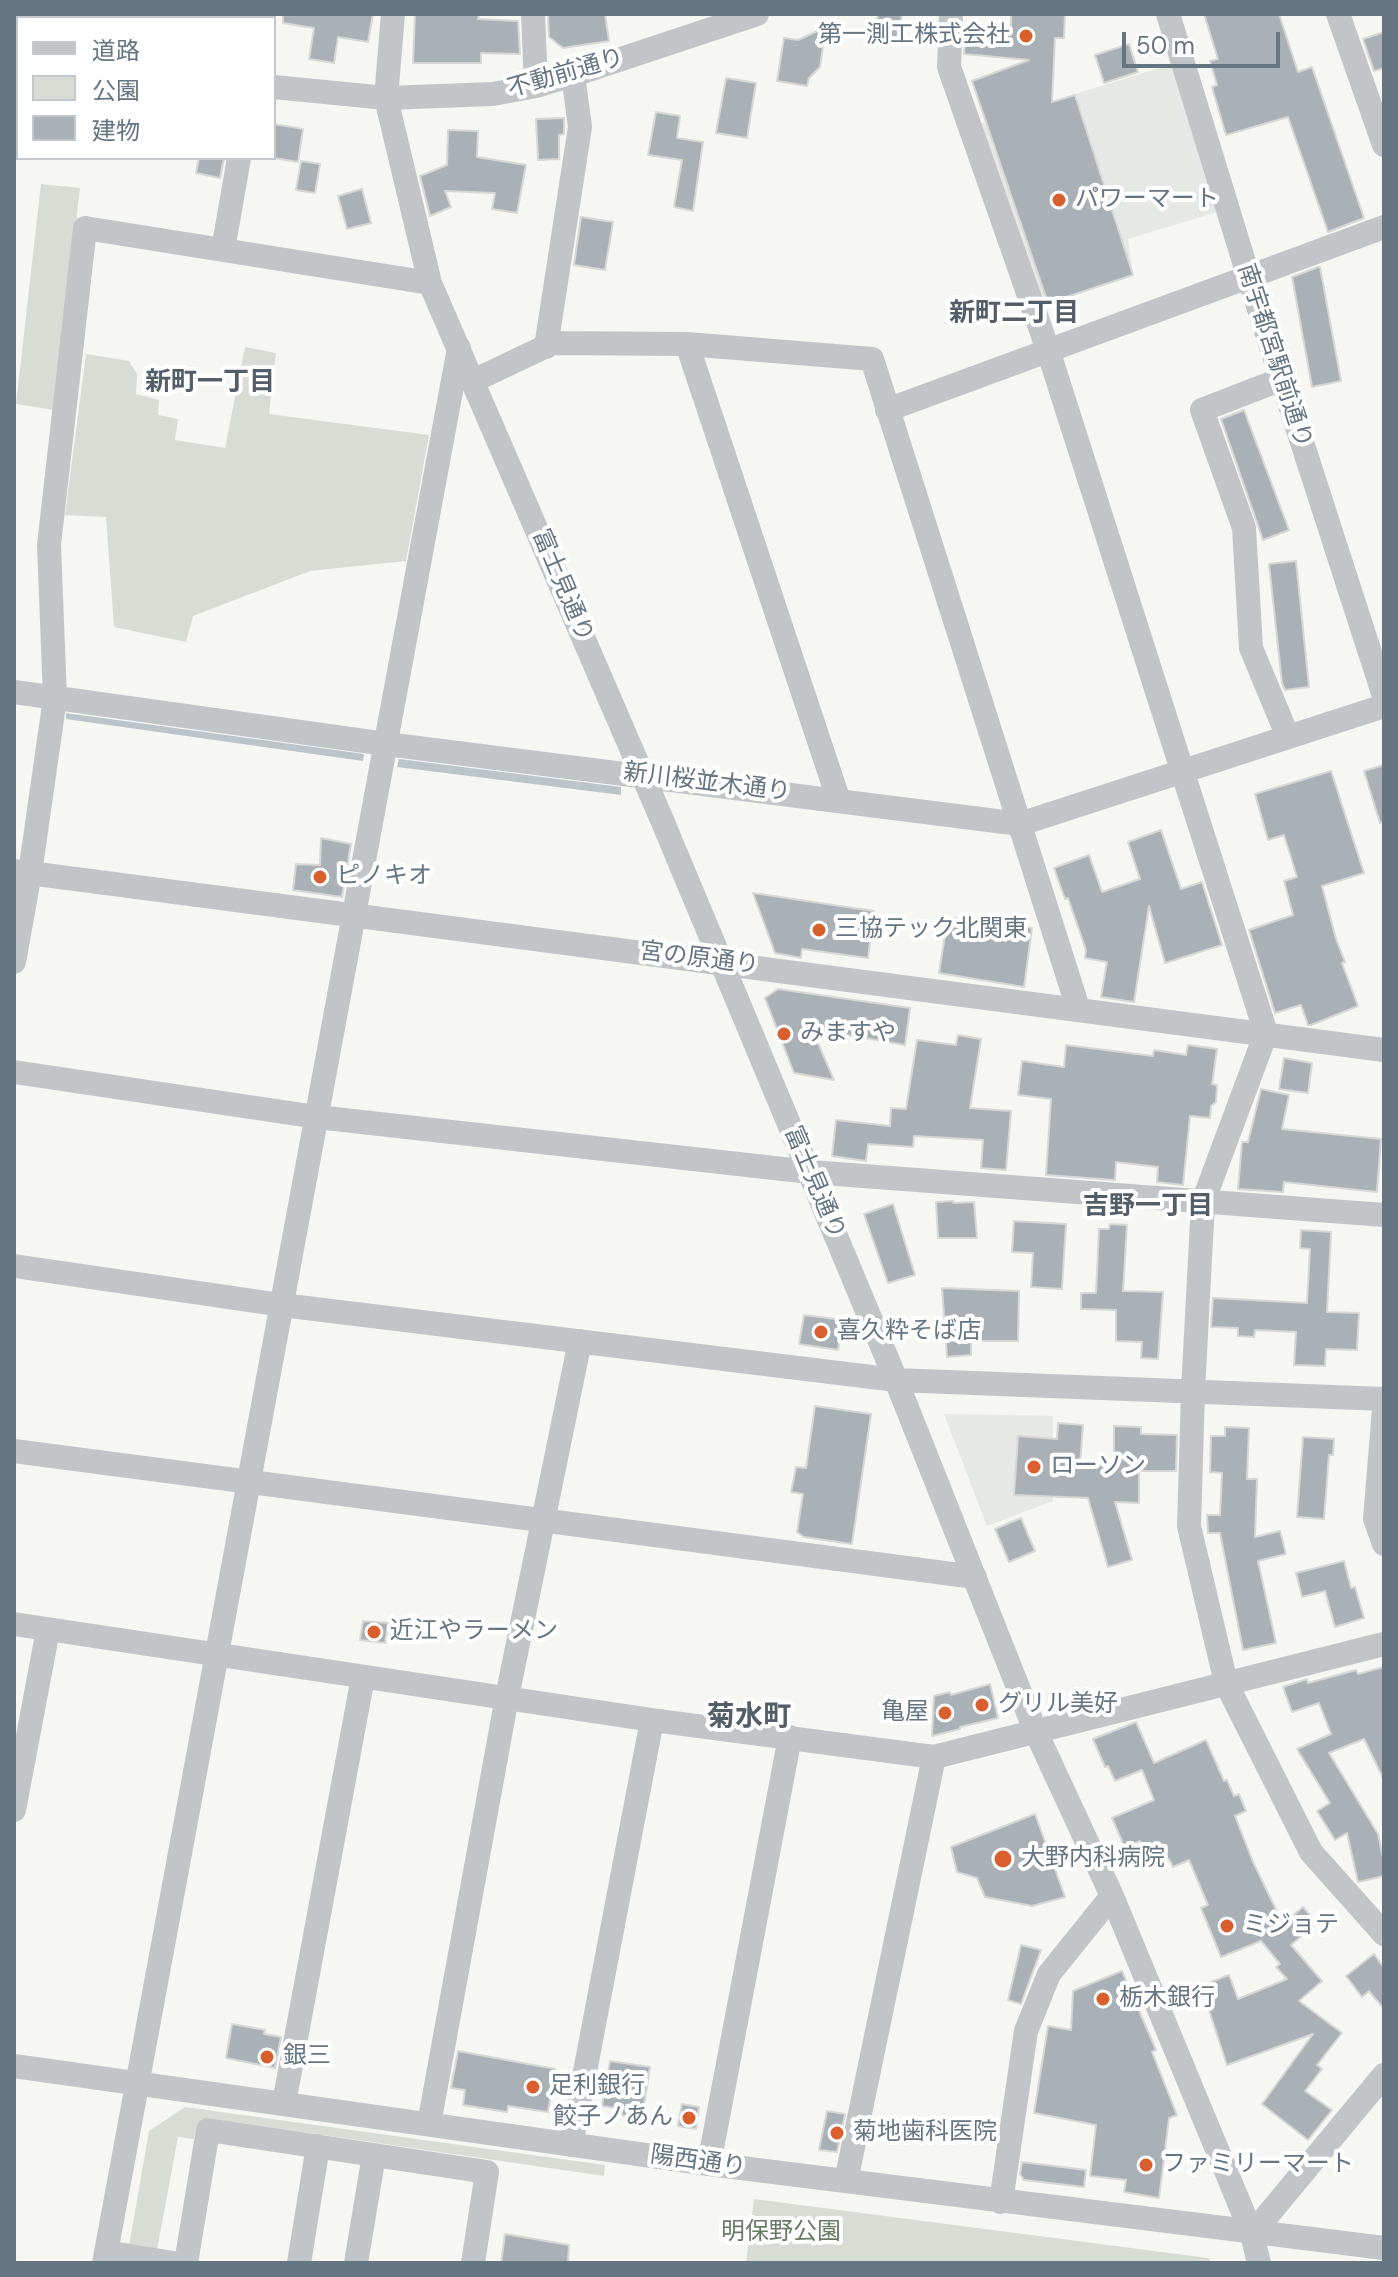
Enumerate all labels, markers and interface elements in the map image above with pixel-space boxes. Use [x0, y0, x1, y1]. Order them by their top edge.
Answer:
legend [16, 16, 276, 160]
scale bar [1126, 16, 1284, 66]
place label: 第一測工株式会社 [818, 22, 1010, 50]
marker: 第一測工株式会社 [1017, 27, 1035, 45]
text: 50 m [1136, 30, 1195, 61]
text: 道路 [92, 35, 140, 66]
street label: 不動前通り [504, 44, 628, 104]
text: 公園 [92, 75, 140, 106]
text: 建物 [92, 115, 140, 146]
place label: パワーマート [1075, 186, 1219, 214]
marker: パワーマート [1050, 191, 1068, 209]
street label: 南宇都宮駅前通り [1231, 260, 1317, 452]
district label: 新町二丁目 [949, 298, 1079, 330]
district label: 新町一丁目 [145, 367, 275, 399]
street label: 富士見通り [525, 525, 599, 647]
street label: 新川桜並木通り [622, 758, 792, 808]
place label: ピノキオ [336, 863, 432, 891]
marker: ピノキオ [311, 868, 329, 886]
place label: 三協テック北関東 [835, 916, 1027, 944]
marker: 三協テック北関東 [810, 921, 828, 939]
street label: 宮の原通り [638, 937, 760, 981]
place label: みますや [800, 1020, 896, 1048]
marker: みますや [775, 1025, 793, 1043]
street label: 富士見通り [777, 1122, 851, 1244]
district label: 吉野一丁目 [1083, 1191, 1213, 1223]
place label: 喜久粋そば店 [837, 1318, 981, 1346]
marker: 喜久粋そば店 [812, 1323, 830, 1341]
place label: ローソン [1050, 1453, 1146, 1481]
marker: ローソン [1025, 1458, 1043, 1476]
place label: 近江やラーメン [390, 1618, 558, 1646]
marker: 近江やラーメン [365, 1623, 383, 1641]
place label: グリル美好 [998, 1691, 1118, 1719]
marker: グリル美好 [973, 1696, 991, 1714]
place label: 亀屋 [881, 1699, 929, 1727]
district label: 菊水町 [707, 1701, 791, 1735]
marker: 亀屋 [936, 1704, 954, 1722]
place label: 大野内科病院 [1021, 1845, 1165, 1873]
marker: 大野内科病院 [992, 1848, 1014, 1870]
place label: ミジョテ [1243, 1912, 1339, 1940]
marker: ミジョテ [1218, 1917, 1236, 1935]
place label: 栃木銀行 [1119, 1985, 1215, 2013]
marker: 栃木銀行 [1094, 1990, 1112, 2008]
place label: 銀三 [283, 2043, 331, 2071]
marker: 銀三 [258, 2048, 276, 2066]
place label: 足利銀行 [549, 2073, 645, 2101]
marker: 足利銀行 [524, 2078, 542, 2096]
place label: 餃子ノあん [553, 2104, 673, 2132]
marker: 餃子ノあん [680, 2109, 698, 2127]
place label: 菊地歯科医院 [853, 2119, 997, 2147]
marker: 菊地歯科医院 [828, 2124, 846, 2142]
street label: 陽西通り [648, 2141, 748, 2183]
place label: ファミリーマート [1162, 2151, 1354, 2179]
marker: ファミリーマート [1137, 2156, 1155, 2174]
park label: 明保野公園 [721, 2219, 841, 2247]

